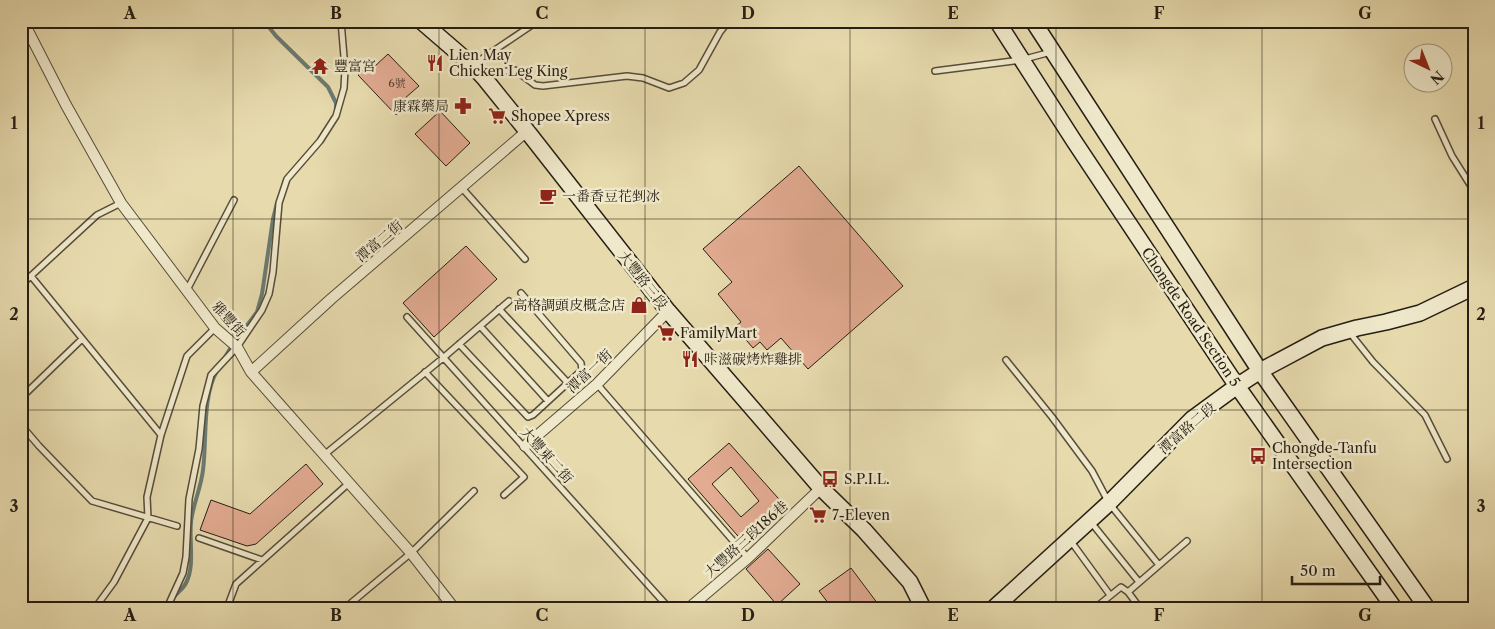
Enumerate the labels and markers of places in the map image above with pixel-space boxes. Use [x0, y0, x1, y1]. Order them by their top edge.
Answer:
place label: Lien May Chicken Leg King [449, 46, 568, 80]
restaurant icon: Lien May Chicken Leg King [425, 53, 445, 73]
temple icon: 豐富宮 [310, 56, 330, 76]
place label: 豐富宮 [334, 57, 376, 75]
pharmacy icon: 康霖藥局 [453, 96, 473, 116]
place label: 康霖藥局 [393, 97, 449, 115]
supermarket icon: Shopee Xpress [487, 106, 507, 126]
place label: Shopee Xpress [511, 107, 610, 125]
cafe icon: 一番香豆花剉冰 [538, 186, 558, 206]
place label: 一番香豆花剉冰 [562, 187, 660, 205]
shop icon: 高格調頭皮概念店 [629, 295, 649, 315]
place label: 高格調頭皮概念店 [513, 296, 625, 314]
supermarket icon: FamilyMart [656, 323, 676, 343]
place label: FamilyMart [680, 324, 757, 342]
restaurant icon: 咔滋碳烤炸雞排 [680, 349, 700, 369]
place label: 咔滋碳烤炸雞排 [704, 350, 802, 368]
place label: Chongde-Tanfu Intersection [1272, 439, 1377, 473]
bus stop icon: Chongde-Tanfu Intersection [1248, 446, 1268, 466]
bus stop icon: S.P.I.L. [820, 469, 840, 489]
place label: S.P.I.L. [844, 470, 890, 488]
supermarket icon: 7-Eleven [808, 505, 828, 525]
place label: 7-Eleven [832, 506, 890, 524]

